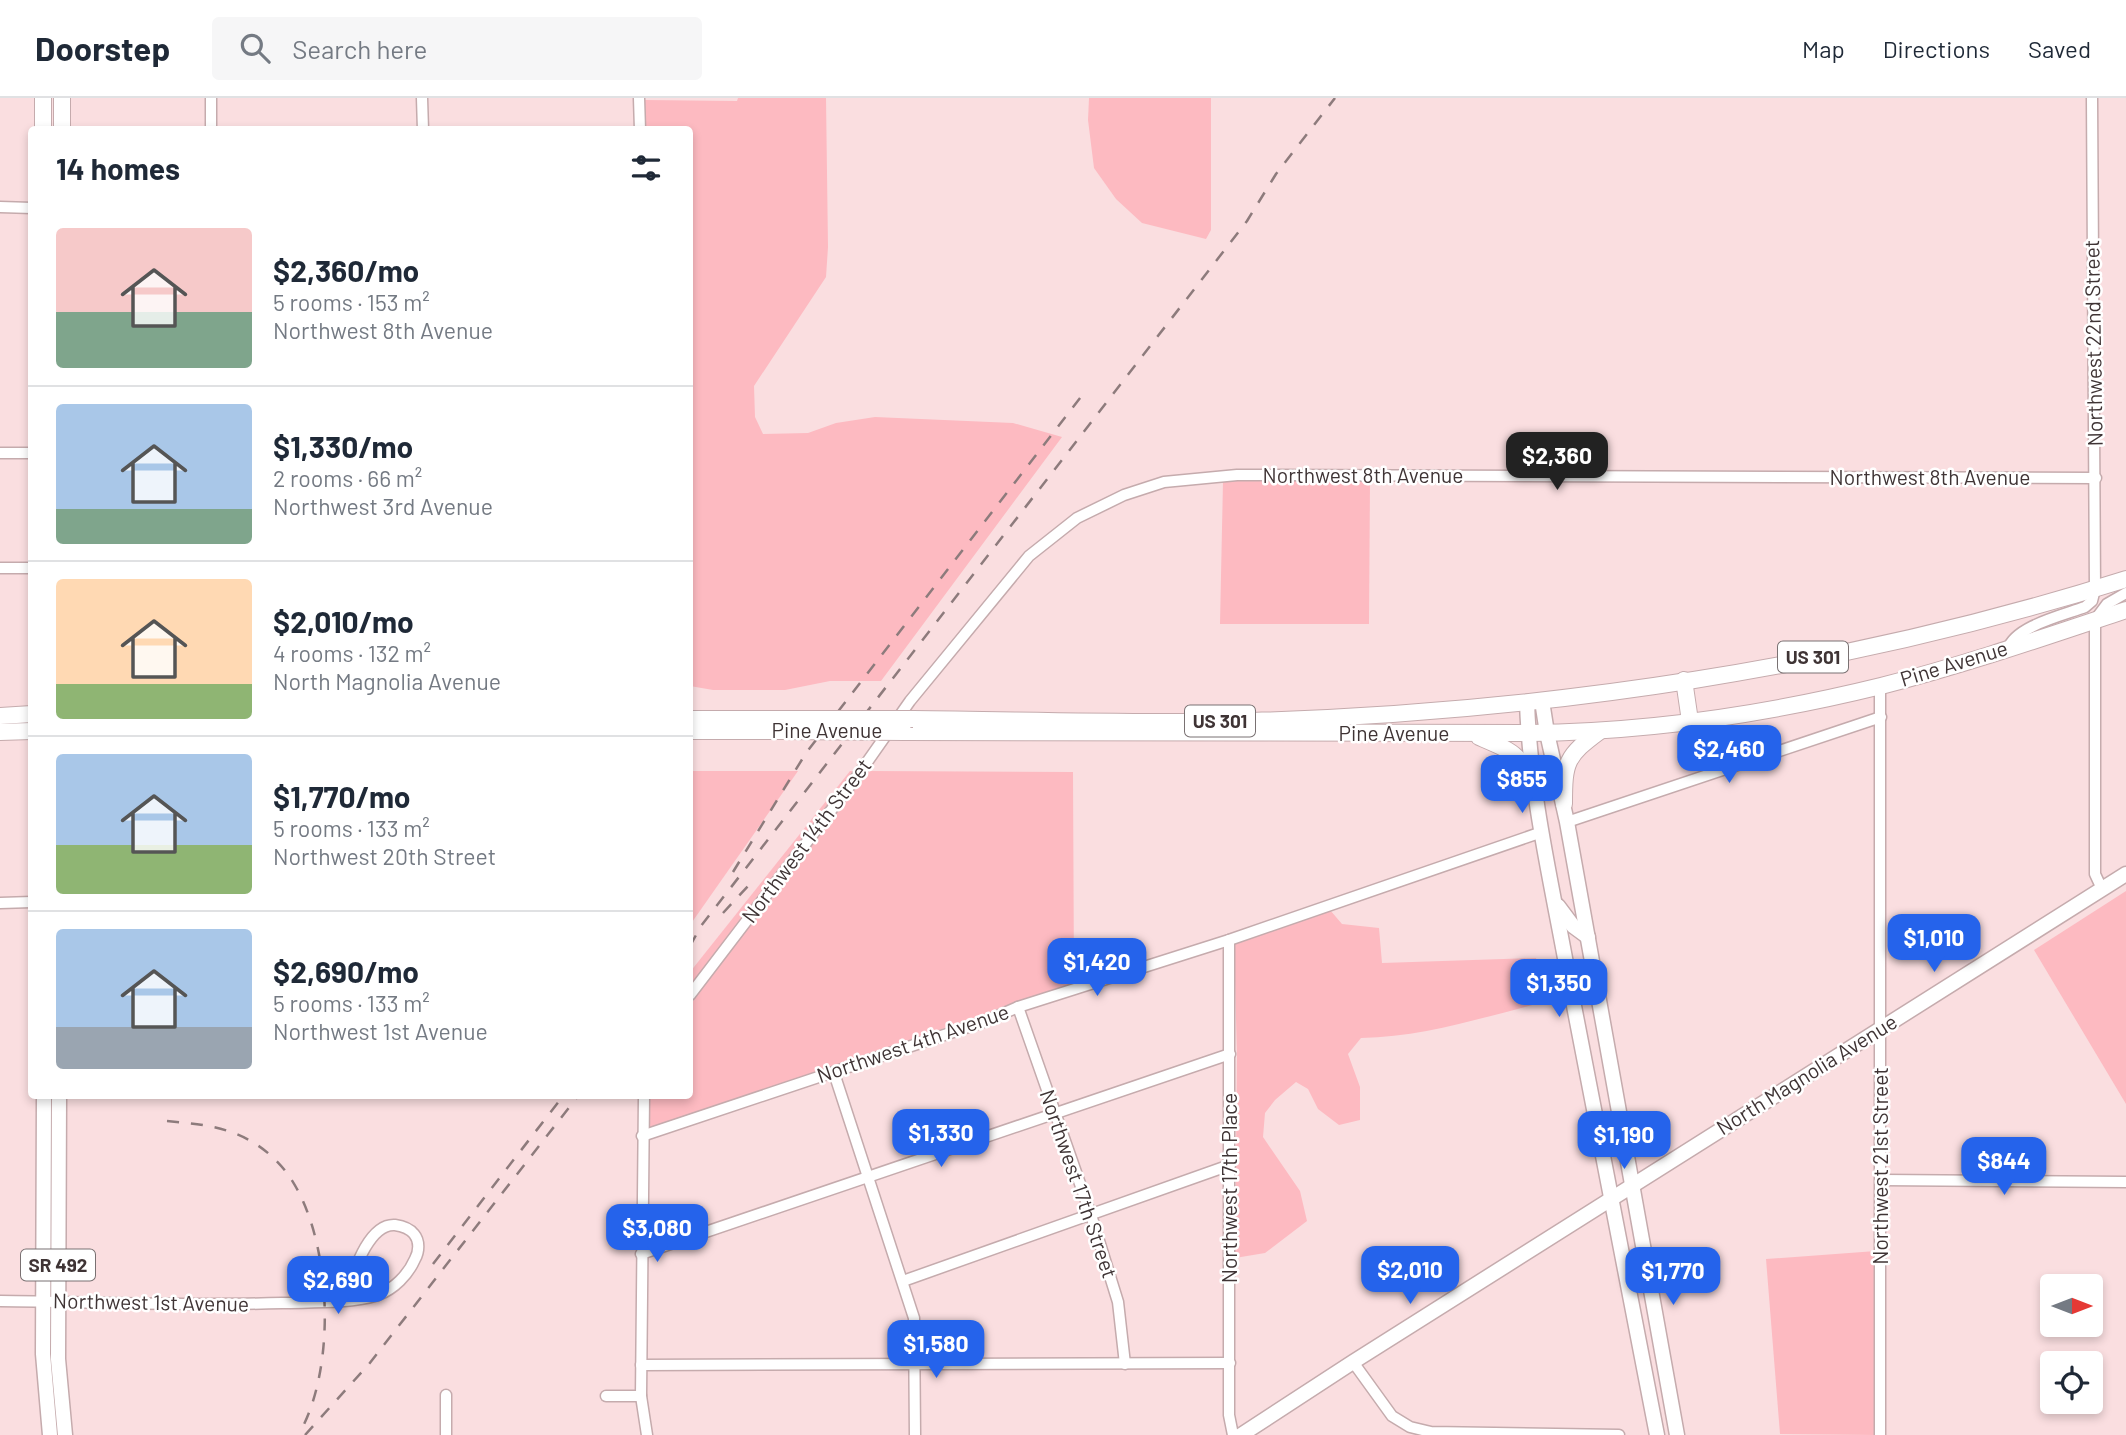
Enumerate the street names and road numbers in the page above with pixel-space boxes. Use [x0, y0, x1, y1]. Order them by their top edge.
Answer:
street label: Northwest 22nd Street [2078, 239, 2107, 447]
street label: Northwest 8th Avenue [1263, 462, 1463, 487]
street label: Northwest 8th Avenue [1830, 464, 2030, 489]
street label: Pine Avenue [1897, 634, 2010, 691]
road number: US 301 [1778, 642, 1848, 672]
road number: US 301 [1185, 706, 1255, 736]
street label: Pine Avenue [771, 717, 883, 742]
street label: Pine Avenue [1338, 720, 1450, 745]
street label: Northwest 14th Street [736, 753, 876, 927]
street label: Northwest 4th Avenue [813, 998, 1012, 1087]
street label: North Magnolia Avenue [1711, 1008, 1901, 1139]
street label: Northwest 21st Street [1867, 1067, 1892, 1265]
street label: Northwest 17th Street [1035, 1086, 1123, 1281]
street label: Northwest 17th Place [1216, 1093, 1241, 1283]
road number: SR 492 [21, 1250, 95, 1280]
street label: Northwest 1st Avenue [53, 1287, 249, 1316]

